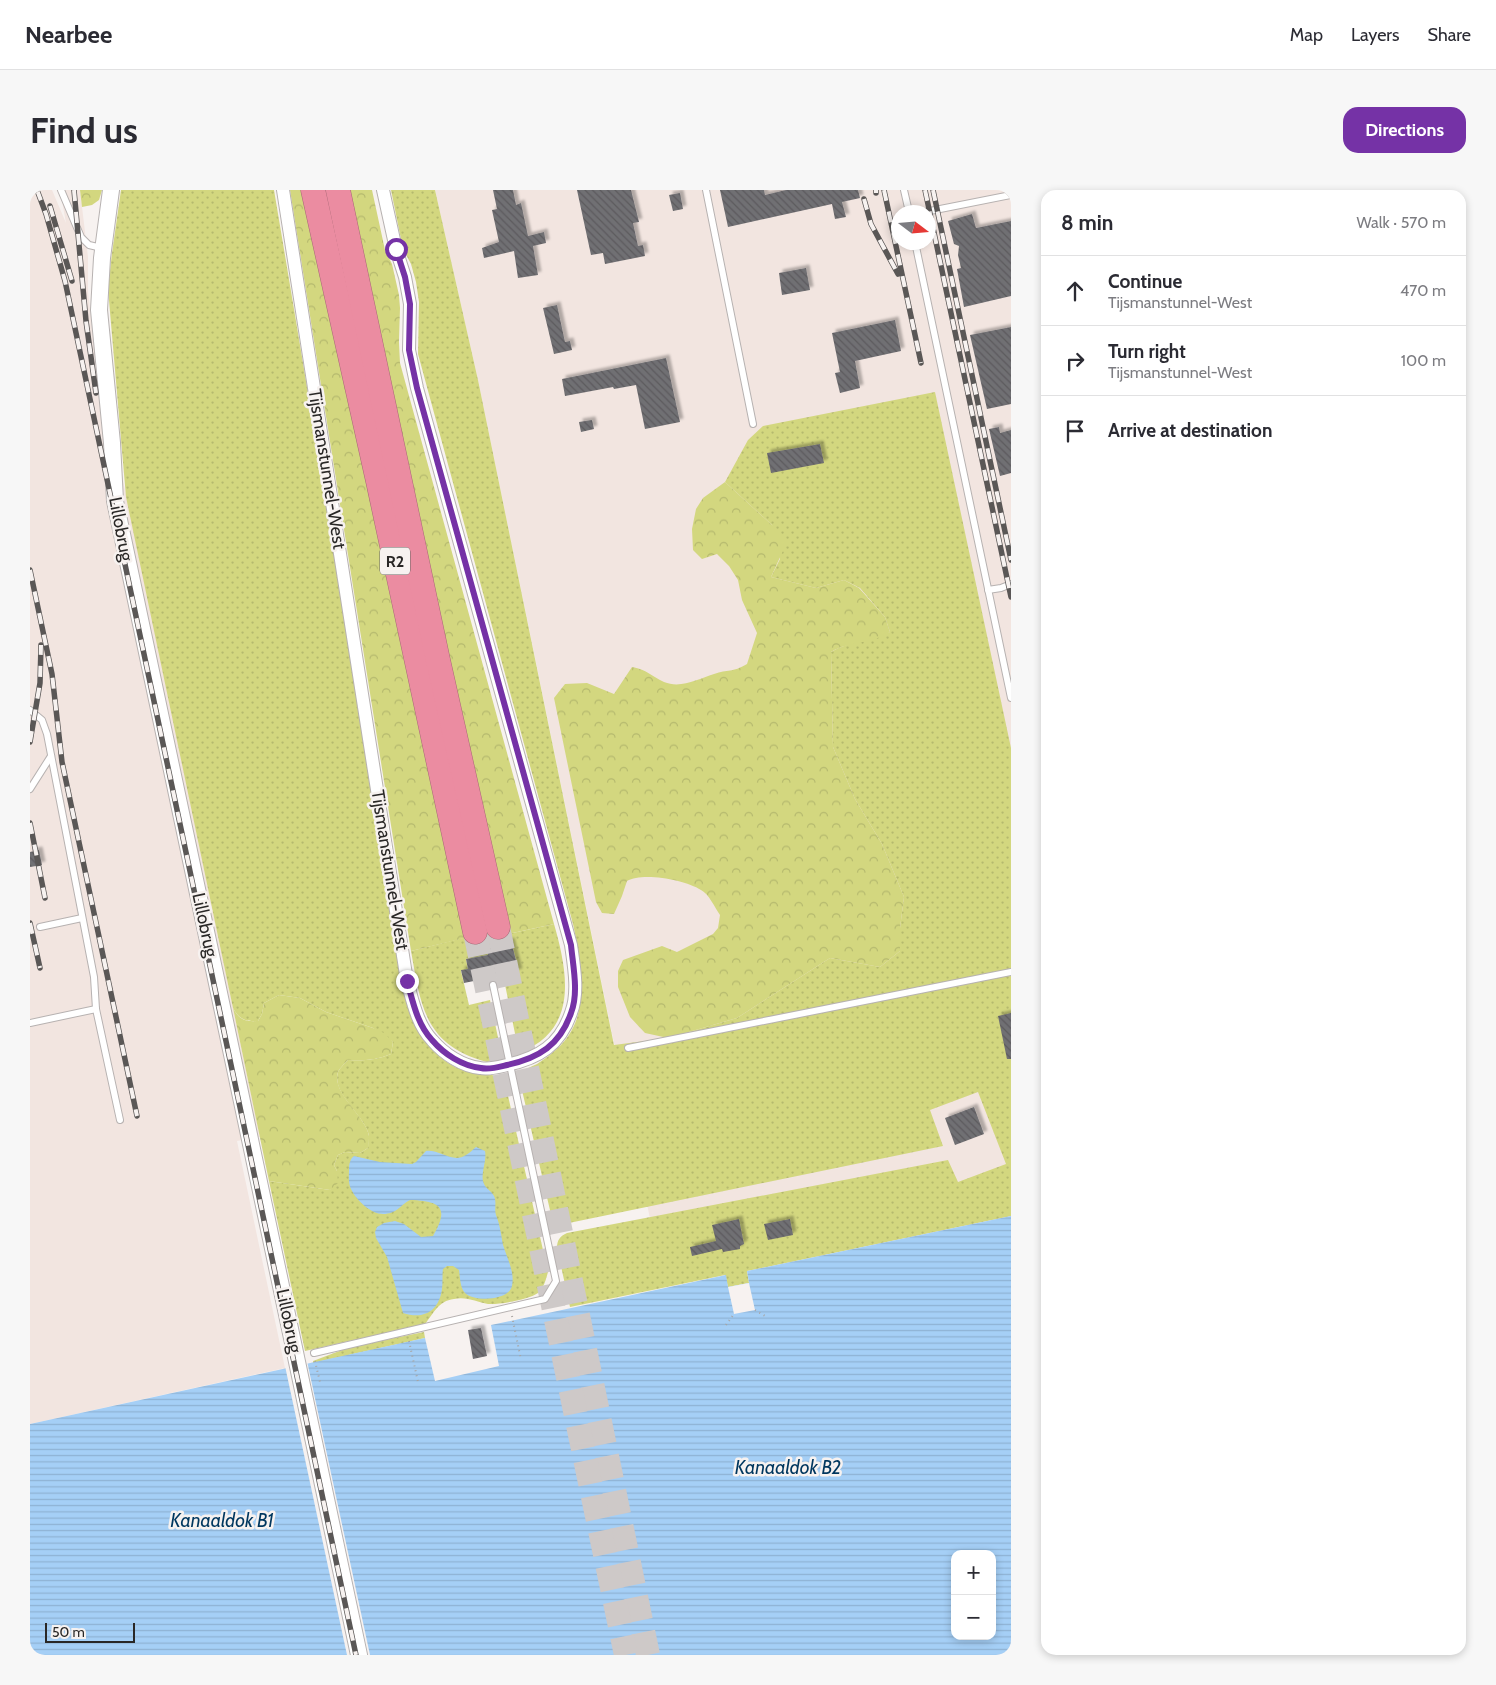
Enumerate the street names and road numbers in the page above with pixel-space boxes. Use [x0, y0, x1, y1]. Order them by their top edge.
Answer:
street label: Tijsmanstunnel-West [303, 387, 351, 551]
street label: Lillobrug [104, 495, 138, 564]
road number: R2 [380, 548, 410, 574]
street label: Tijsmanstunnel-West [366, 788, 414, 952]
street label: Lillobrug [187, 891, 223, 960]
street label: Lillobrug [271, 1287, 307, 1356]

